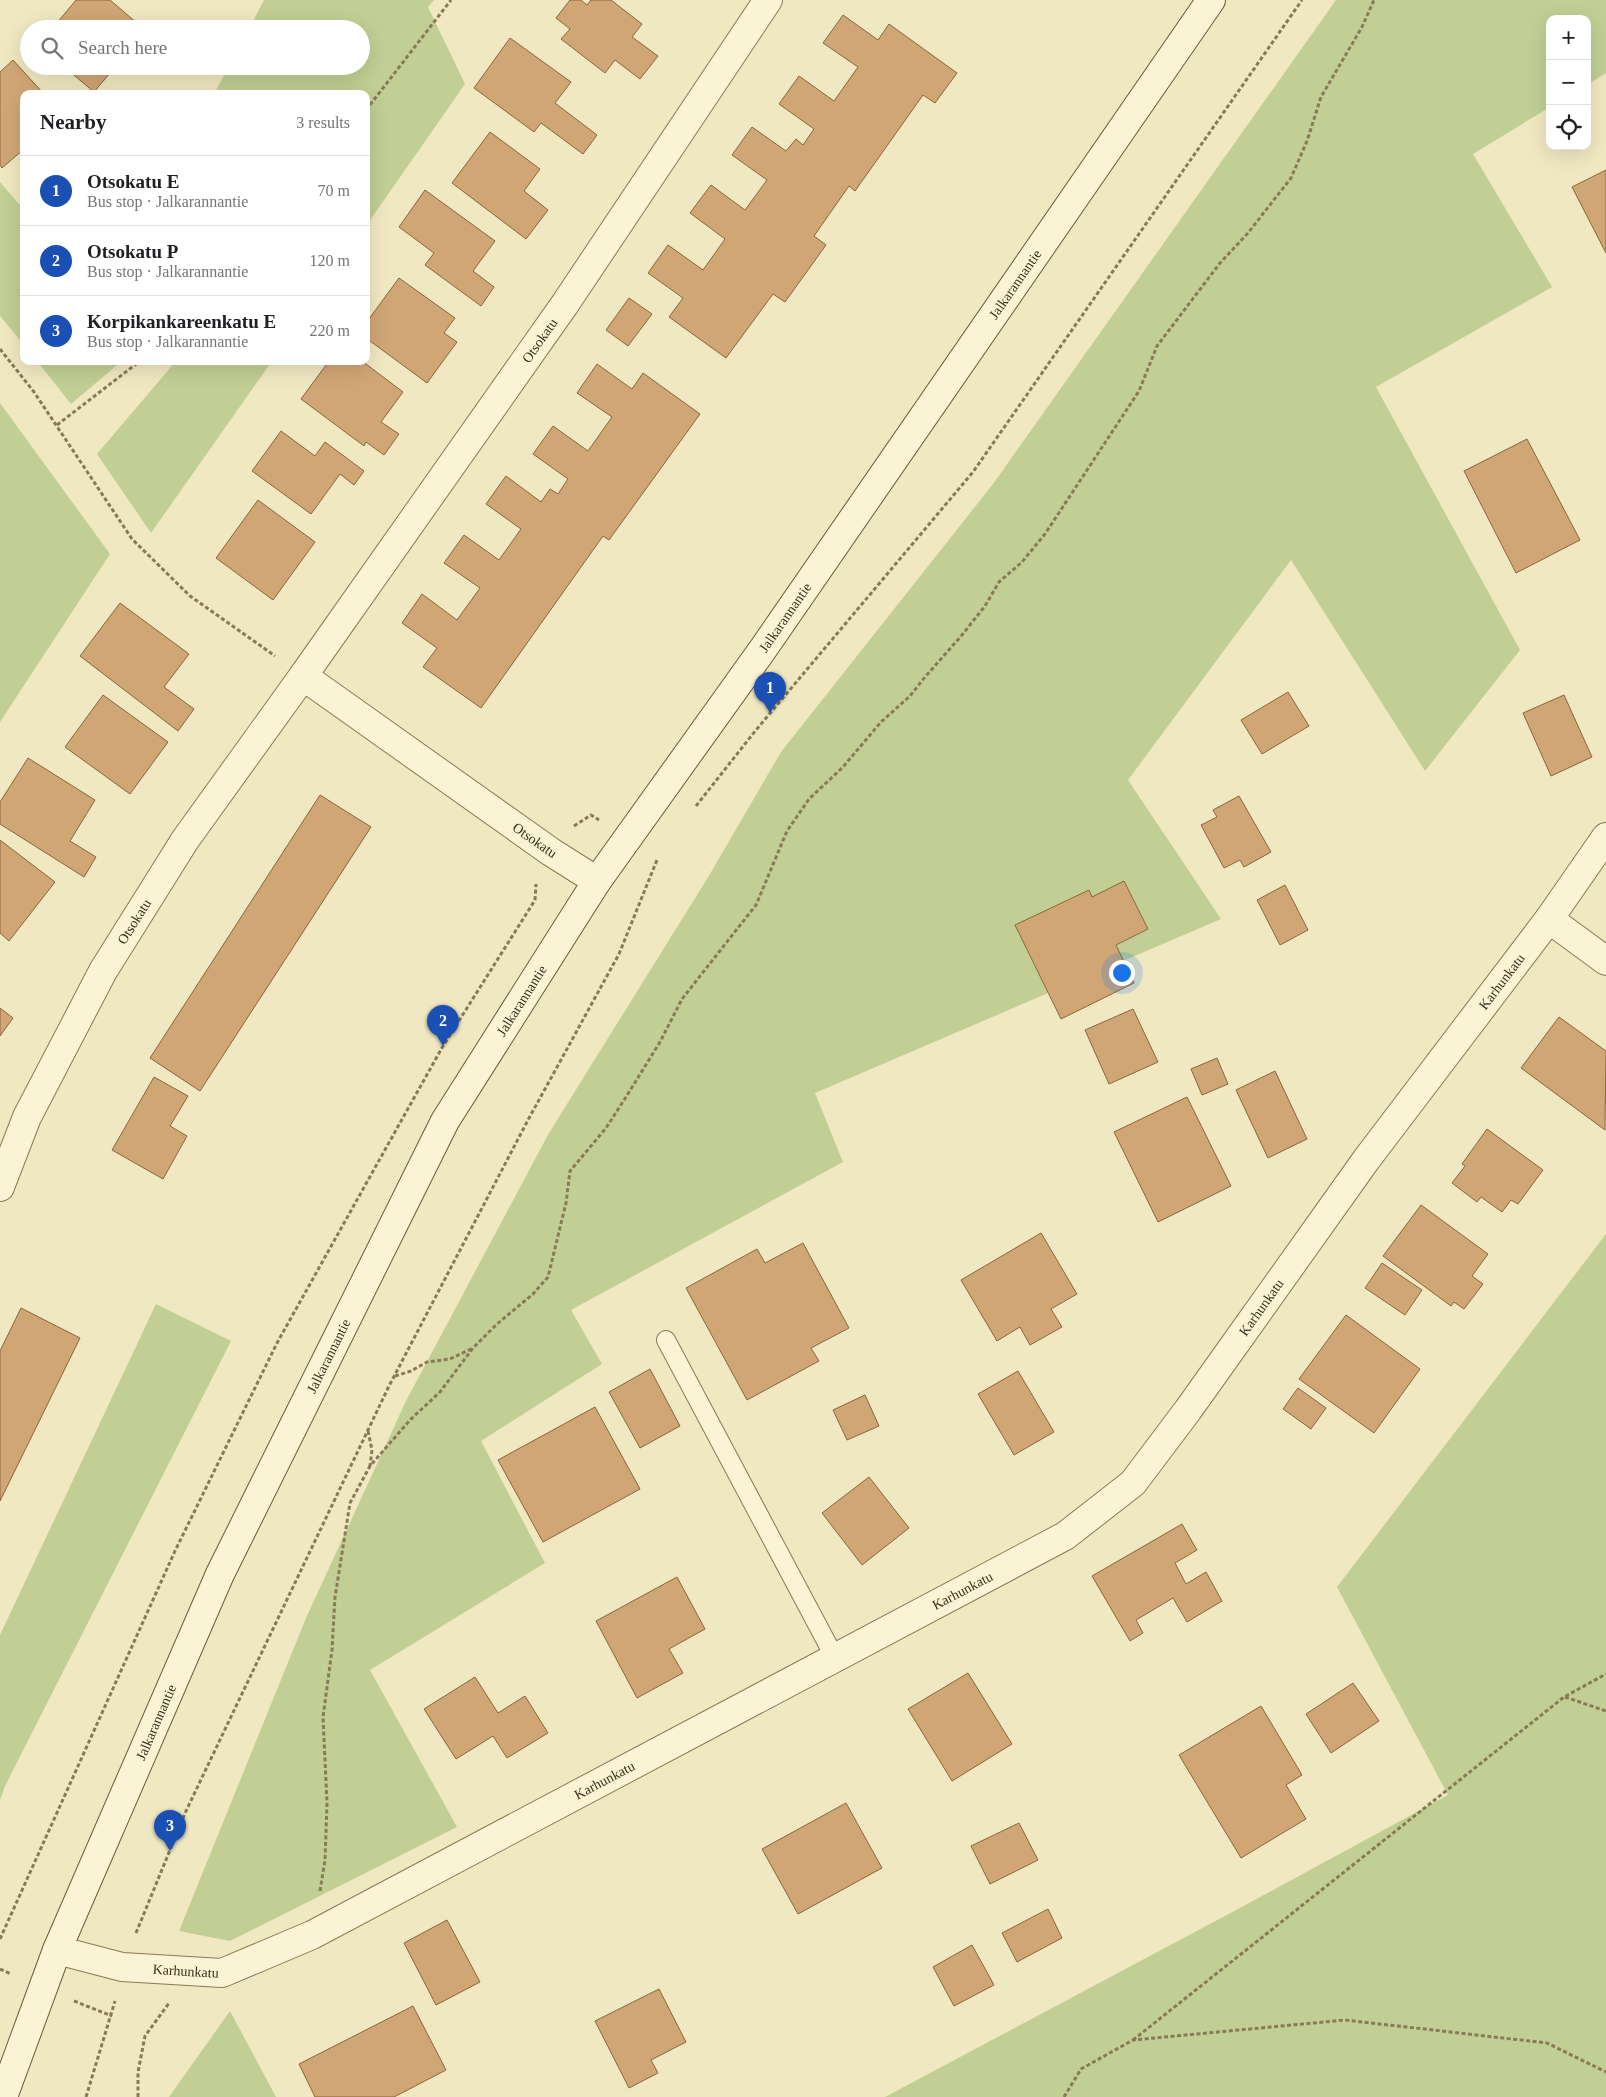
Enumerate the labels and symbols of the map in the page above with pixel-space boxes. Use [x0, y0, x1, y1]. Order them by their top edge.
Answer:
street label: Jalkarannantie [986, 247, 1044, 322]
street label: Otsokatu [519, 316, 560, 366]
street label: Jalkarannantie [756, 580, 814, 655]
pin: 1 [754, 672, 786, 713]
street label: Otsokatu [510, 820, 560, 861]
street label: Otsokatu [115, 896, 154, 947]
street label: Karhunkatu [1476, 951, 1528, 1013]
your location [1109, 960, 1135, 986]
street label: Jalkarannantie [494, 962, 550, 1039]
pin: 2 [427, 1005, 459, 1046]
street label: Karhunkatu [1236, 1276, 1287, 1339]
street label: Jalkarannantie [304, 1317, 354, 1396]
street label: Karhunkatu [930, 1569, 995, 1613]
street label: Jalkarannantie [133, 1682, 179, 1762]
street label: Karhunkatu [572, 1758, 637, 1803]
pin: 3 [154, 1810, 186, 1851]
street label: Karhunkatu [152, 1962, 219, 1981]

